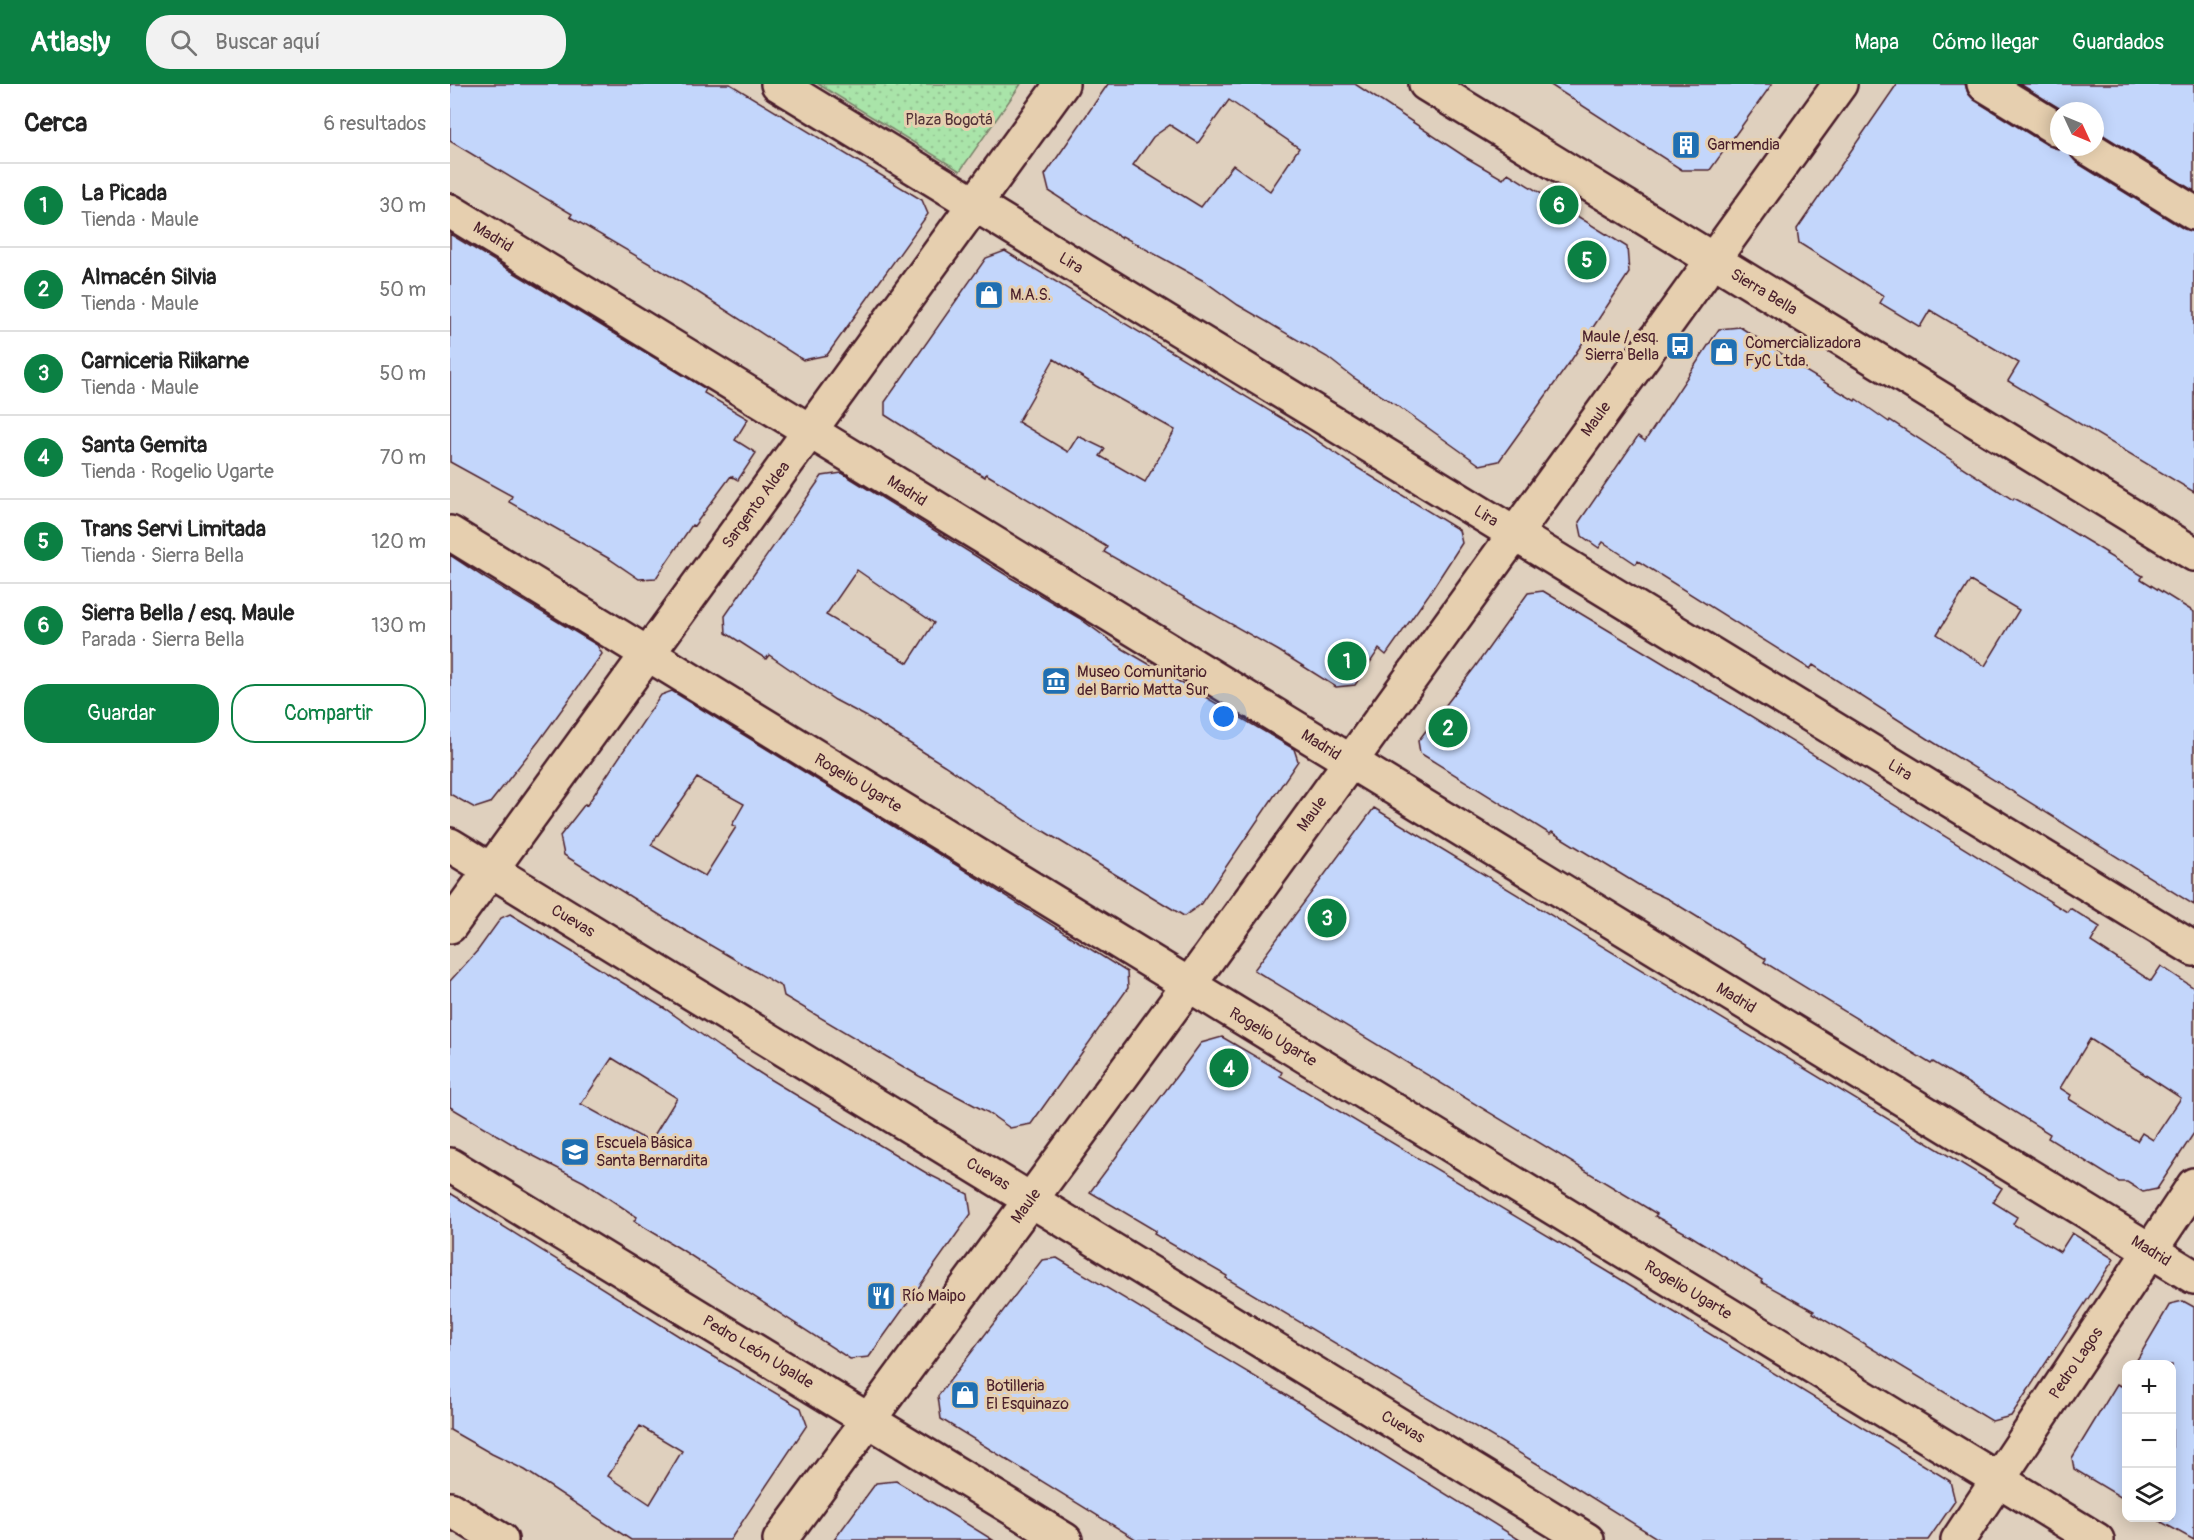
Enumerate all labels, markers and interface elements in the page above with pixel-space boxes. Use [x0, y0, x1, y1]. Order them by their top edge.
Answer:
search box [146, 15, 566, 69]
text: Atlasly [30, 25, 110, 60]
icon: search [167, 26, 200, 59]
text: Buscar aquí [215, 28, 320, 56]
text: Mapa [1854, 29, 1899, 56]
text: Cómo llegar [1932, 29, 2039, 56]
text: Guardados [2072, 29, 2164, 56]
north arrow [2050, 102, 2104, 156]
text: Cerca [24, 107, 87, 139]
park label: Plaza Bogotá [905, 110, 993, 130]
text: 6 resultados [324, 111, 426, 136]
building icon: Garmendia [1670, 129, 1702, 161]
place label: Garmendia [1707, 135, 1780, 155]
text: La Picada [81, 179, 167, 207]
pin: 6 [1540, 182, 1578, 228]
text: 1 [40, 193, 47, 218]
text: 30 m [379, 193, 426, 218]
text: Tienda · Maule [81, 207, 199, 232]
street label: Madrid [469, 217, 517, 257]
pin: 5 [1568, 238, 1606, 282]
street label: Lira [1055, 248, 1087, 278]
text: Almacén Silvia [81, 263, 216, 291]
street label: Sierra Bella [1727, 264, 1801, 320]
text: 2 [38, 277, 49, 302]
text: 50 m [379, 277, 426, 302]
shop icon: M.A.S. [973, 279, 1005, 311]
place label: M.A.S. [1010, 285, 1051, 305]
text: Tienda · Maule [81, 291, 199, 316]
place label: Maule / esq. Sierra Bella [1582, 327, 1659, 365]
bus stop icon: Maule / esq. Sierra Bella [1664, 330, 1696, 362]
place label: Comercializadora FyC Ltda. [1745, 333, 1861, 371]
shop icon: Comercializadora FyC Ltda. [1708, 336, 1740, 368]
text: Carniceria Riikarne [81, 347, 249, 375]
text: 3 [38, 361, 49, 386]
text: 50 m [379, 361, 426, 386]
text: Tienda · Maule [81, 375, 199, 400]
street label: Maule [1577, 398, 1615, 440]
text: Santa Gemita [81, 431, 207, 459]
text: 4 [38, 445, 49, 470]
text: 70 m [380, 445, 426, 470]
street label: Sargento Aldea [718, 457, 794, 553]
text: Tienda · Rogelio Ugarte [81, 459, 274, 484]
street label: Madrid [883, 471, 931, 511]
street label: Lira [1470, 501, 1502, 531]
text: Trans Servi Limitada [81, 515, 266, 543]
text: 5 [38, 529, 49, 554]
text: 120 m [371, 529, 426, 554]
text: Tienda · Sierra Bella [81, 543, 244, 568]
text: Sierra Bella / esq. Maule [81, 599, 294, 627]
text: 6 [38, 613, 49, 638]
text: 130 m [371, 613, 426, 638]
text: Parada · Sierra Bella [81, 627, 244, 652]
pin: 1 [1328, 638, 1366, 684]
place label: Museo Comunitario del Barrio Matta Sur [1077, 662, 1209, 700]
museum icon: Museo Comunitario del Barrio Matta Sur [1040, 665, 1072, 697]
button: Guardar [24, 684, 219, 743]
button: Compartir [231, 684, 426, 743]
your location [1209, 702, 1238, 731]
pin: 2 [1428, 706, 1468, 750]
street label: Madrid [1297, 725, 1345, 765]
street label: Rogelio Ugarte [811, 749, 906, 817]
street label: Lira [1884, 755, 1916, 785]
street label: Maule [1293, 793, 1331, 835]
pin: 3 [1308, 896, 1346, 940]
street label: Cuevas [547, 900, 599, 942]
street label: Madrid [1712, 978, 1760, 1018]
street label: Rogelio Ugarte [1226, 1003, 1321, 1071]
pin: 4 [1210, 1046, 1248, 1090]
place label: Escuela Básica Santa Bernardita [596, 1133, 708, 1171]
school or university icon: Escuela Básica Santa Bernardita [559, 1136, 591, 1168]
street label: Cuevas [962, 1153, 1014, 1195]
street label: Maule [1007, 1185, 1045, 1227]
street label: Madrid [2127, 1231, 2175, 1271]
street label: Rogelio Ugarte [1641, 1256, 1736, 1324]
restaurant icon: Río Maipo [865, 1280, 897, 1312]
place label: Río Maipo [902, 1286, 966, 1306]
street label: Pedro León Ugalde [699, 1311, 817, 1393]
street label: Pedro Lagos [2045, 1323, 2107, 1403]
map controls [2122, 1360, 2176, 1522]
button: + [2122, 1360, 2176, 1414]
place label: Botilleria El Esquinazo [986, 1376, 1069, 1414]
shop icon: Botilleria El Esquinazo [949, 1379, 981, 1411]
street label: Cuevas [1377, 1406, 1429, 1448]
button: − [2122, 1414, 2176, 1468]
button: layers [2122, 1468, 2176, 1522]

